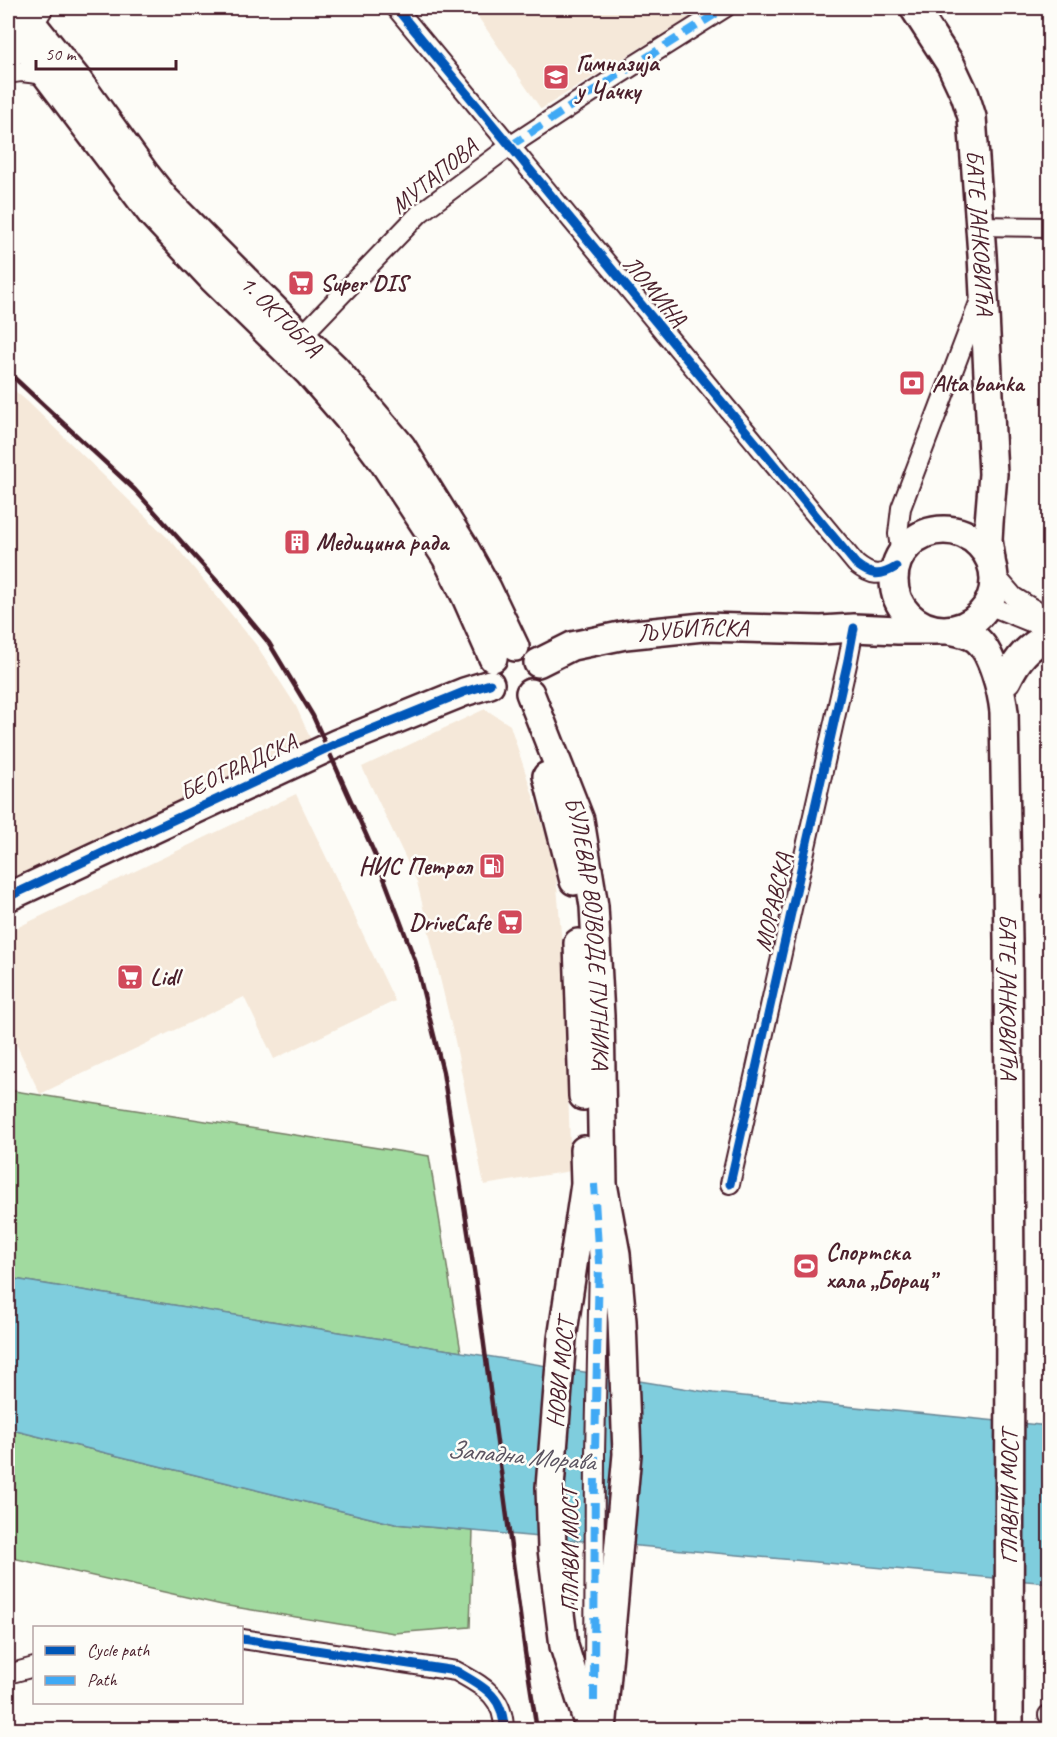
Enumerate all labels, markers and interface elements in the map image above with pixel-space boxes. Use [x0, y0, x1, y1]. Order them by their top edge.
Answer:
scale bar [36, 33, 176, 71]
text: 50 m [45, 43, 78, 65]
place label: Гимназија у Чачку [574, 48, 661, 106]
school or university icon: Гимназија у Чачку [541, 62, 571, 92]
street label: МУТАПОВА [384, 131, 484, 220]
street label: БАТЕ ЈАНКОВИЋА [959, 149, 1000, 317]
street label: ЛОМИНА [617, 249, 694, 334]
street label: 1. ОКТОБРА [234, 268, 330, 364]
supermarket icon: Super DIS [286, 268, 316, 298]
place label: Super DIS [320, 268, 411, 298]
bank icon: Alta banka [897, 368, 927, 398]
place label: Alta banka [932, 368, 1025, 398]
building icon: Медицина рада [282, 527, 312, 557]
place label: Медицина рада [316, 527, 451, 557]
street label: ЉУБИЋСКА [635, 612, 750, 649]
street label: БЕОГРАДСКА [175, 726, 302, 807]
street label: БУЛЕВАР ВОЈВОДЕ ПУТНИКА [557, 792, 616, 1071]
street label: МОРАВСКА [747, 849, 799, 954]
place label: НИС Петрол [359, 851, 474, 881]
fuel station icon: НИС Петрол [477, 851, 507, 881]
place label: DriveCafe [409, 907, 492, 937]
supermarket icon: DriveCafe [495, 907, 525, 937]
street label: БАТЕ ЈАНКОВИЋА [993, 914, 1024, 1080]
supermarket icon: Lidl [115, 962, 145, 992]
place label: Lidl [150, 962, 184, 992]
place label: Спортска хала „Борац” [826, 1237, 940, 1295]
sports icon: Спортска хала „Борац” [791, 1251, 821, 1281]
street label: НОВИ МОСТ [539, 1311, 581, 1429]
street label: ГЛАВНИ МОСТ [994, 1425, 1024, 1564]
water label: Западна Морава [446, 1433, 600, 1479]
street label: ПЛАВИ МОСТ [555, 1482, 585, 1612]
legend [33, 1626, 243, 1704]
text: Cycle path [87, 1639, 150, 1661]
text: Path [87, 1669, 117, 1691]

